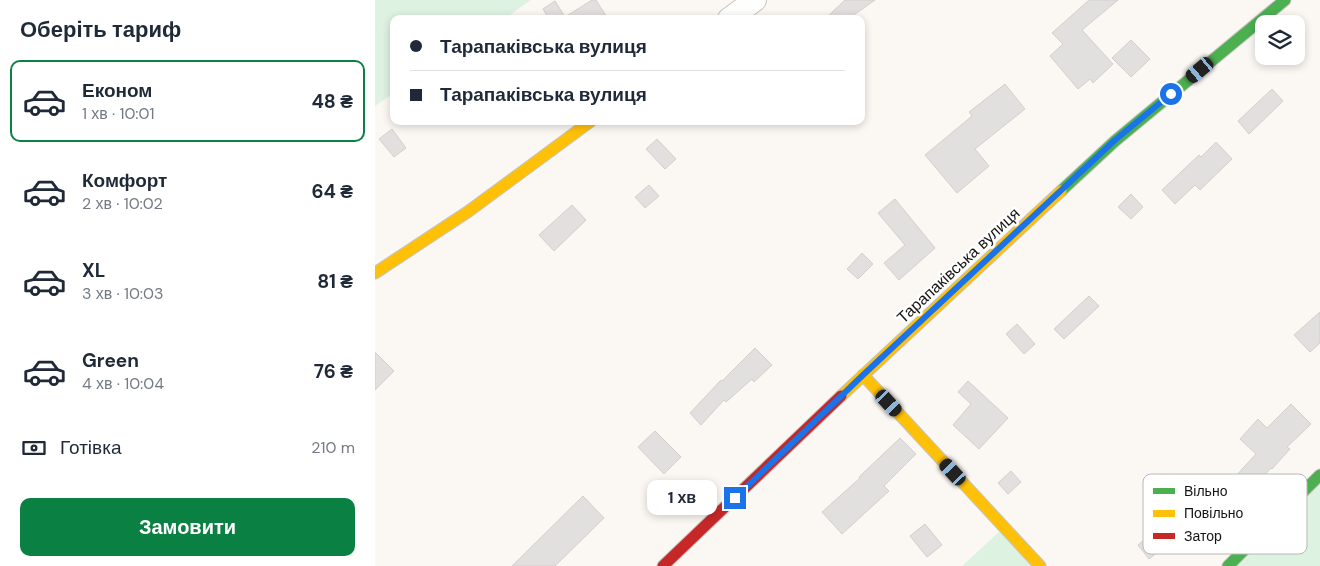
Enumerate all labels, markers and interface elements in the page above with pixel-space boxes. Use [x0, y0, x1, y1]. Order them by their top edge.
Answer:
text: Оберіть тариф [20, 15, 181, 44]
map controls [1255, 15, 1305, 65]
button: layers [1255, 15, 1305, 65]
text: Тарапаківська вулиця [440, 34, 647, 59]
car [1183, 55, 1216, 85]
text: Економ [82, 78, 152, 103]
icon: car [22, 79, 67, 124]
text: Тарапаківська вулиця [440, 82, 647, 107]
route start [1160, 83, 1182, 105]
text: 48 ₴ [311, 89, 353, 114]
text: 1 хв · 10:01 [82, 103, 155, 124]
text: Комфорт [82, 168, 167, 193]
icon: car [22, 169, 67, 214]
text: 64 ₴ [311, 179, 353, 204]
text: 2 хв · 10:02 [82, 193, 163, 214]
street label: Тарапаківська вулиця [892, 203, 1024, 328]
text: XL [82, 258, 105, 283]
icon: car [22, 259, 67, 304]
text: 81 ₴ [317, 269, 353, 294]
text: 3 хв · 10:03 [82, 283, 163, 304]
text: Green [82, 348, 139, 373]
icon: car [22, 349, 67, 394]
text: 76 ₴ [314, 359, 353, 384]
text: 4 хв · 10:04 [82, 373, 164, 394]
car [873, 387, 904, 419]
icon: cash [20, 434, 48, 462]
text: Готівка [60, 435, 121, 460]
text: 210 m [311, 437, 355, 458]
car [937, 456, 968, 488]
legend [1143, 474, 1307, 554]
callout: 1 хв [647, 480, 717, 516]
text: Вільно [1184, 482, 1228, 500]
text: 1 хв [668, 487, 696, 508]
route end [724, 487, 746, 509]
button: Замовити [20, 498, 355, 556]
text: Повільно [1184, 504, 1244, 522]
text: Затор [1184, 527, 1222, 545]

